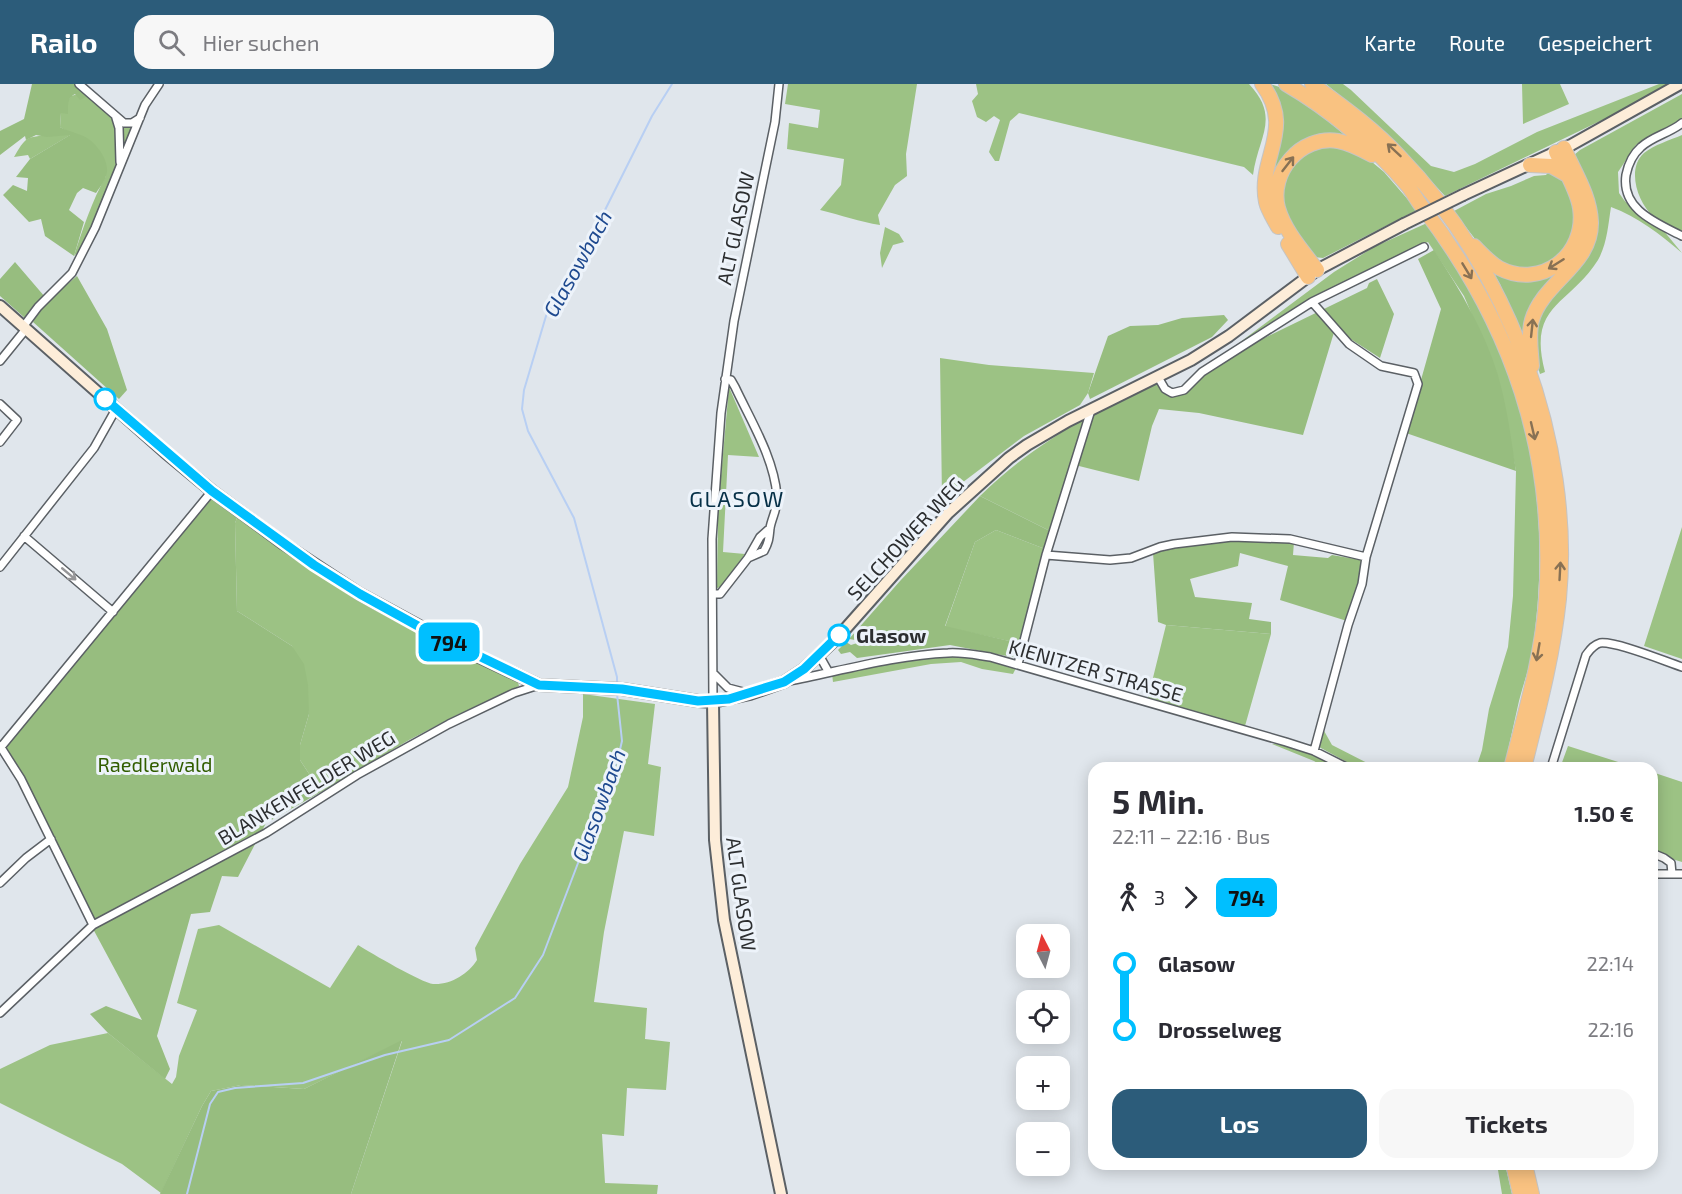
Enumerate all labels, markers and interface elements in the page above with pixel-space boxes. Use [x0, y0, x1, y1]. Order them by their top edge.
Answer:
search box [134, 15, 554, 69]
text: Railo [30, 25, 98, 59]
icon: search [155, 26, 188, 59]
text: Hier suchen [203, 29, 320, 55]
text: Karte [1364, 30, 1416, 55]
text: Route [1449, 30, 1505, 55]
text: Gespeichert [1538, 30, 1652, 55]
one-way arrow [1386, 143, 1401, 158]
one-way arrow [1281, 156, 1294, 172]
street label: ALT GLASOW [711, 169, 759, 287]
water label: Glasowbach [537, 205, 617, 321]
one-way arrow [1548, 259, 1565, 271]
one-way arrow [1461, 262, 1473, 279]
one-way arrow [1527, 319, 1538, 338]
unlabelled marker [94, 388, 116, 410]
one-way arrow [1528, 422, 1540, 441]
street label: SELCHOWER WEG [842, 471, 968, 605]
district label: GLASOW [689, 485, 785, 511]
one-way arrow [1555, 562, 1566, 582]
one-way arrow [60, 567, 76, 580]
line badge: 794 [414, 622, 484, 662]
place label: Glasow [856, 623, 926, 647]
marker: Glasow [828, 624, 850, 646]
text: 794 [431, 630, 467, 655]
street label: KIENITZER STRASSE [1006, 634, 1186, 706]
one-way arrow [1533, 642, 1544, 662]
street label: BLANKENFELDER WEG [213, 725, 399, 849]
water label: Glasowbach [566, 745, 630, 865]
park label: Raedlerwald [97, 752, 213, 776]
text: 5 Min. [1112, 781, 1205, 821]
text: 1.50 € [1574, 800, 1634, 826]
text: 22:11 – 22:16 · Bus [1112, 824, 1270, 848]
street label: ALT GLASOW [722, 835, 762, 953]
icon: walk [1112, 881, 1145, 914]
icon: forward [1174, 881, 1207, 914]
text: 3 [1154, 885, 1165, 909]
text: 794 [1228, 885, 1265, 910]
north arrow [1016, 924, 1070, 978]
map controls [1016, 924, 1070, 1176]
text: Glasow [1158, 950, 1235, 976]
text: 22:14 [1587, 951, 1634, 975]
button: locate [1016, 990, 1070, 1044]
text: Drosselweg [1158, 1016, 1282, 1042]
text: 22:16 [1587, 1017, 1634, 1041]
button: + [1016, 1056, 1070, 1110]
button: Los [1112, 1089, 1367, 1158]
button: Tickets [1379, 1089, 1634, 1158]
button: − [1016, 1122, 1070, 1176]

